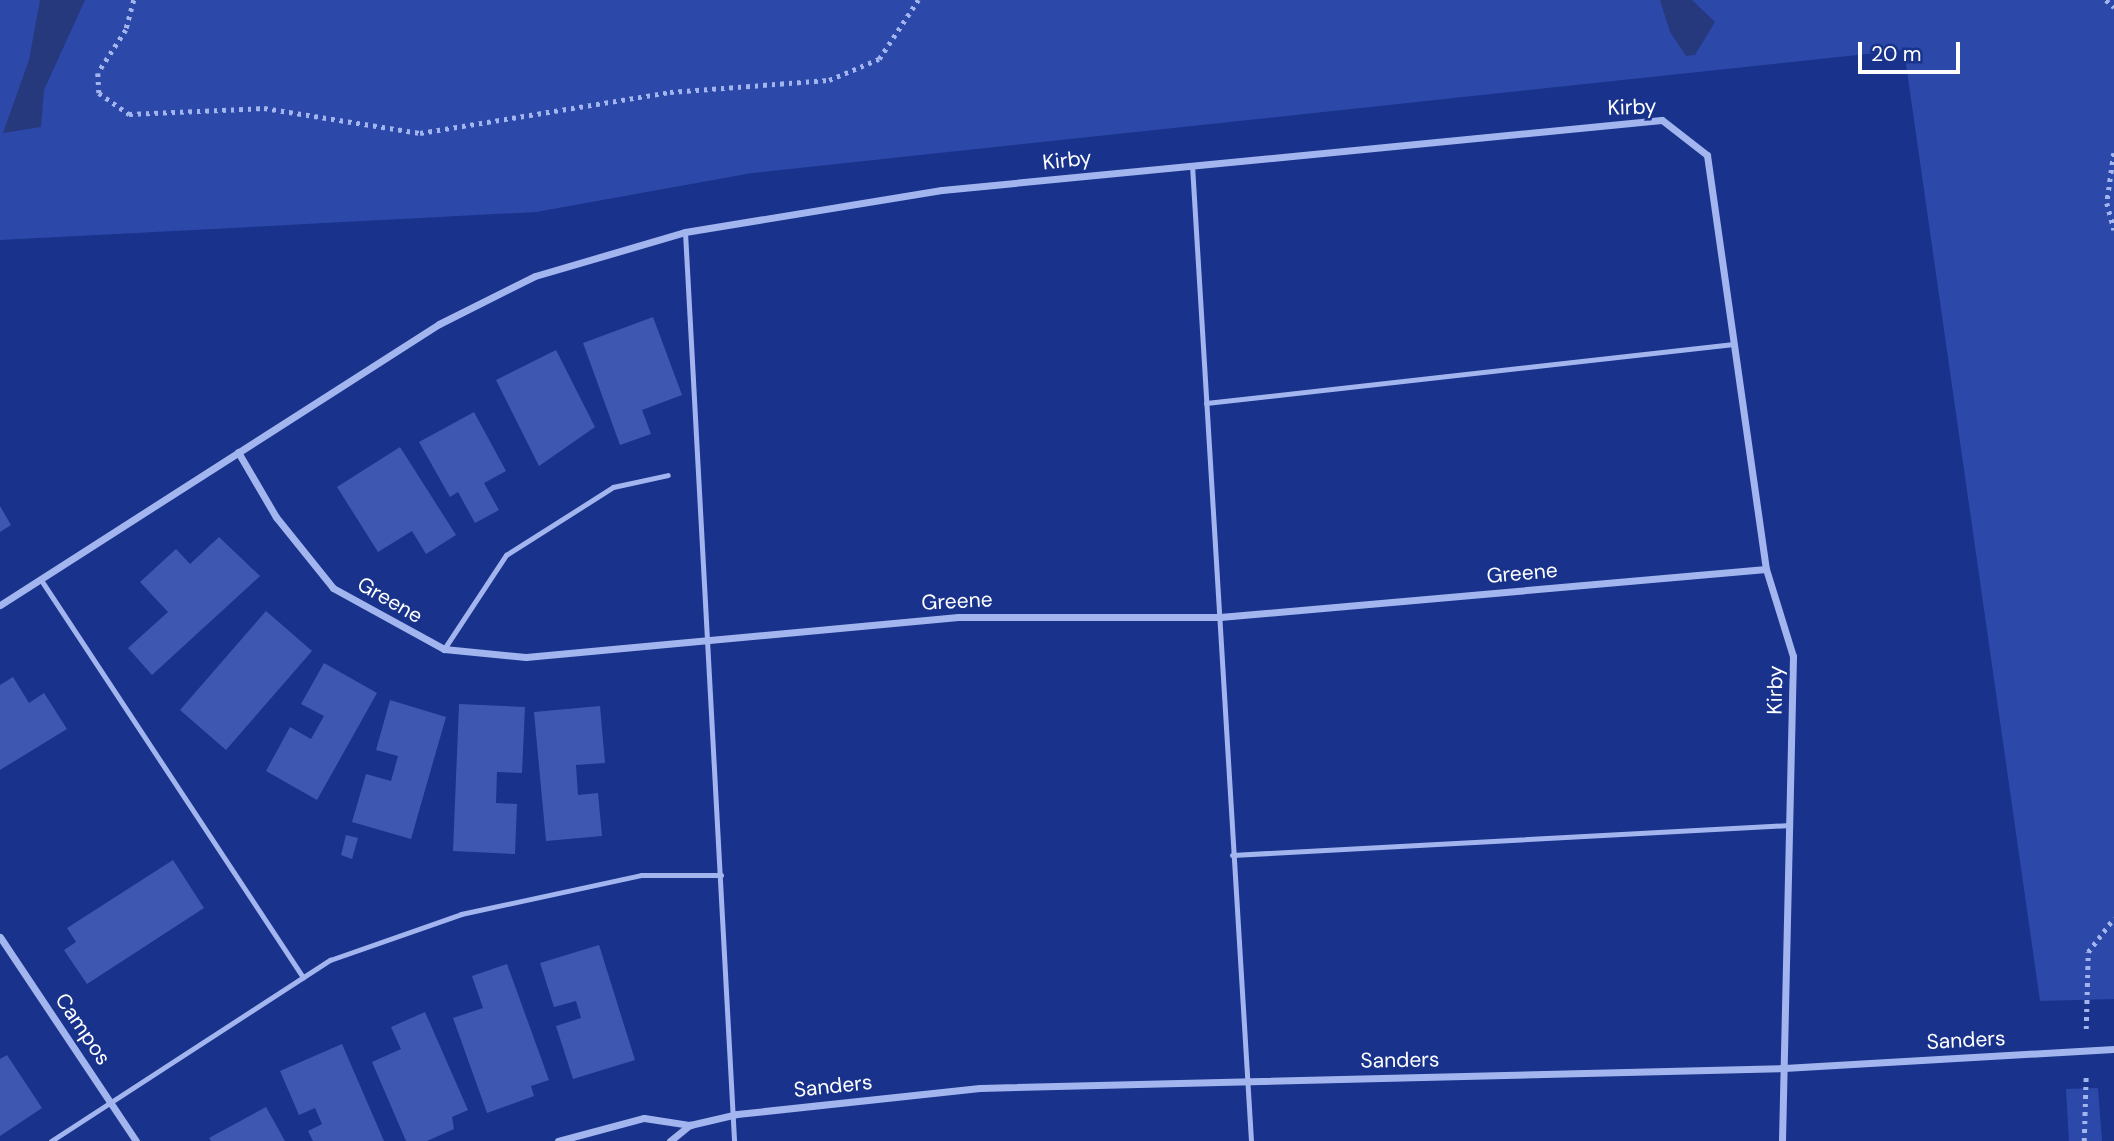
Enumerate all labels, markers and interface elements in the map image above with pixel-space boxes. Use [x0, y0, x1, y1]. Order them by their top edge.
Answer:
scale bar [1862, 28, 1964, 72]
text: 20 m [1871, 40, 1922, 68]
street label: Kirby [1607, 94, 1657, 120]
street label: Kirby [1041, 145, 1093, 175]
street label: Greene [1485, 557, 1559, 589]
street label: Greene [353, 571, 427, 629]
street label: Greene [921, 587, 993, 615]
street label: Kirby [1762, 665, 1788, 715]
street label: Campos [50, 988, 116, 1070]
street label: Sanders [1926, 1025, 2006, 1055]
street label: Sanders [1360, 1047, 1440, 1073]
street label: Sanders [792, 1069, 874, 1103]

